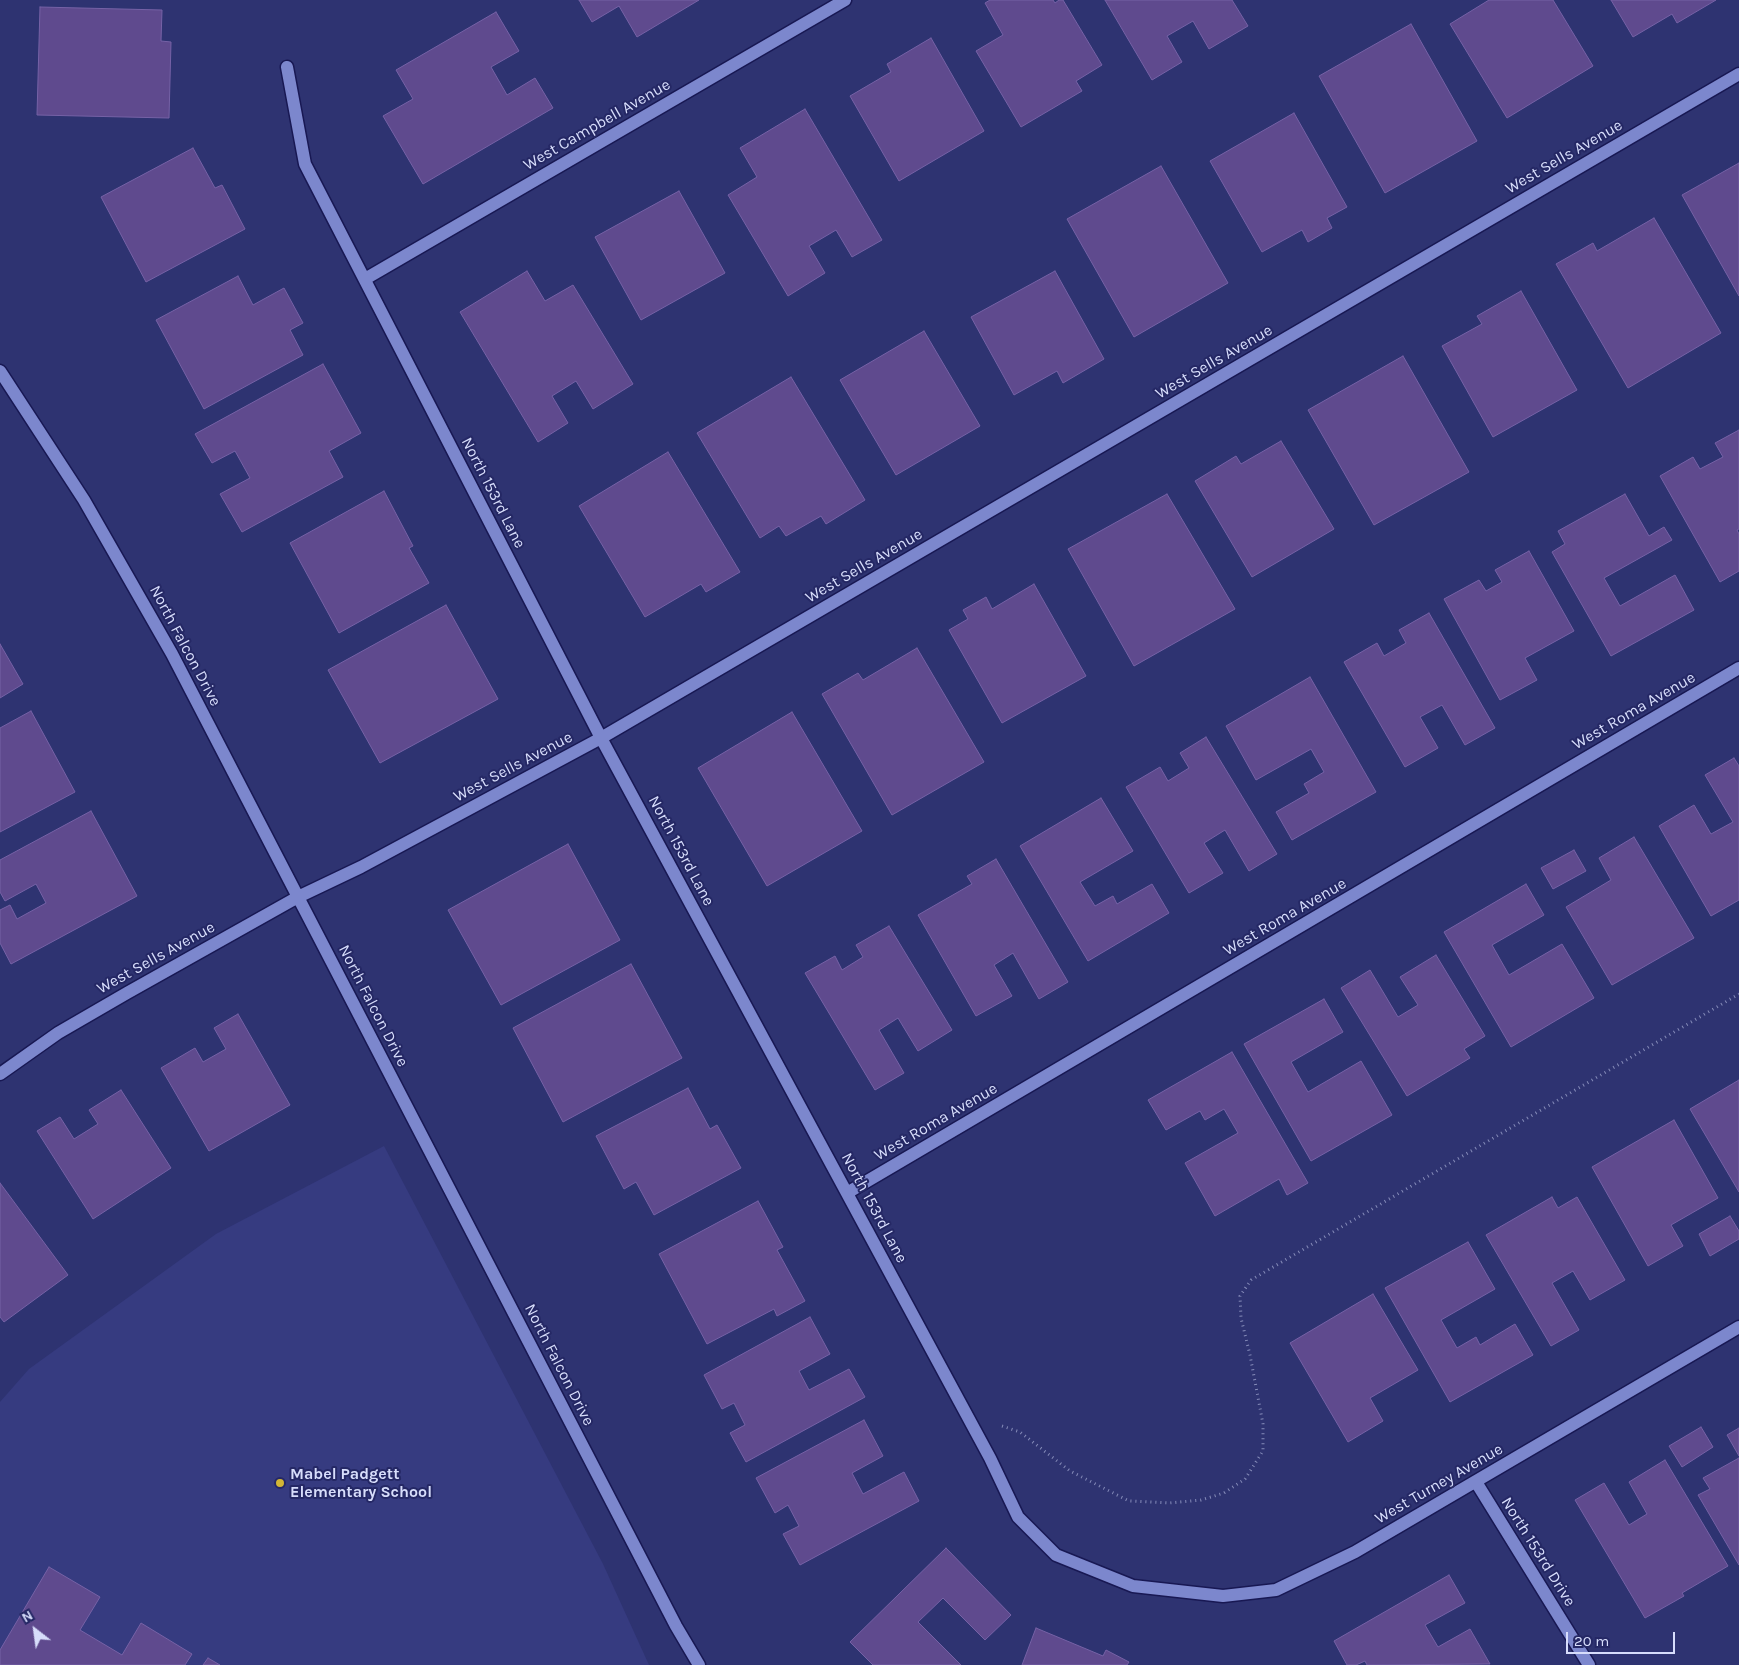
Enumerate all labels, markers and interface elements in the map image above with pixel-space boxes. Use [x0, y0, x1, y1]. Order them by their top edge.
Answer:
street label: West Campbell Avenue [520, 75, 674, 175]
street label: West Sells Avenue [1502, 116, 1626, 198]
street label: West Sells Avenue [1152, 321, 1276, 403]
street label: North 153rd Lane [457, 434, 529, 552]
street label: West Sells Avenue [802, 525, 926, 607]
street label: North Falcon Drive [145, 582, 225, 710]
street label: West Roma Avenue [1569, 668, 1699, 754]
street label: West Sells Avenue [450, 728, 576, 806]
street label: North 153rd Lane [644, 793, 718, 909]
street label: West Roma Avenue [1220, 874, 1350, 960]
street label: West Sells Avenue [94, 918, 218, 998]
street label: North Falcon Drive [334, 942, 412, 1070]
street label: West Roma Avenue [871, 1079, 1001, 1165]
street label: North 153rd Lane [837, 1150, 911, 1266]
street label: North Falcon Drive [520, 1301, 598, 1429]
street label: West Turney Avenue [1372, 1440, 1506, 1528]
place label: Mabel Padgett Elementary School [290, 1464, 432, 1502]
marker: Mabel Padgett Elementary School [274, 1477, 286, 1489]
street label: North 153rd Drive [1497, 1494, 1579, 1610]
north arrow [10, 1605, 60, 1655]
text: N [19, 1607, 36, 1626]
scale bar [1569, 1622, 1678, 1654]
text: 20 m [1574, 1632, 1609, 1650]

